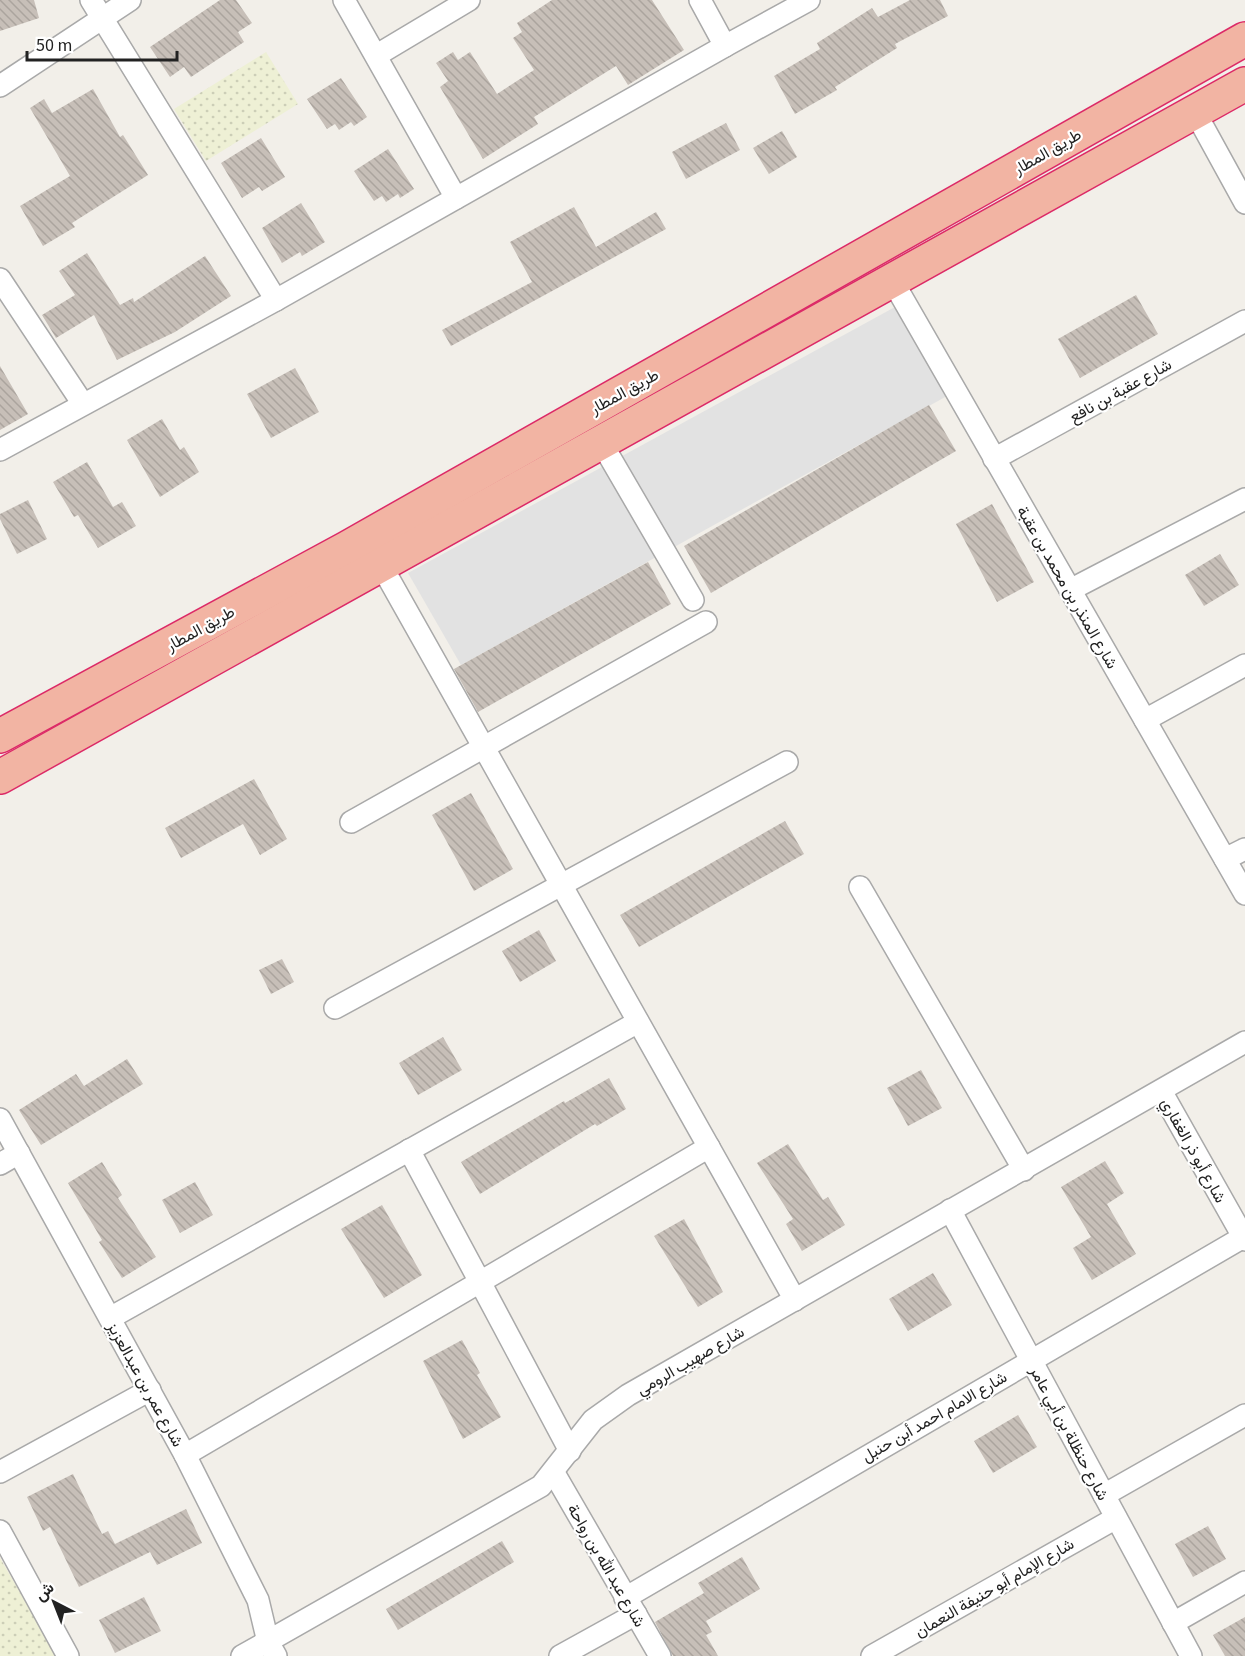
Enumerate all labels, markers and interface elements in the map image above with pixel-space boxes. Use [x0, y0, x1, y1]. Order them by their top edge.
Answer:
scale bar [27, 24, 177, 62]
text: 50 m [36, 33, 72, 58]
street label: طريق المطار [1009, 124, 1086, 181]
street label: شارع عقبة بن نافع [1065, 354, 1176, 428]
street label: طريق المطار [585, 364, 663, 420]
street label: شارع المنذر بن محمد بن عقبة [1011, 502, 1123, 673]
street label: طريق المطار [161, 601, 239, 657]
street label: شارع أبو ذر الغفاري [1153, 1094, 1231, 1208]
street label: شارع عمر بن عبدالعزيز [101, 1317, 189, 1451]
street label: شارع صهيب الرومي [633, 1321, 749, 1402]
street label: شارع حنظلة بن أبي عامر [1022, 1362, 1114, 1505]
street label: شارع الامام احمد أبن حنبل [858, 1366, 1011, 1468]
street label: شارع عبد الله بن رواحة [562, 1500, 650, 1631]
street label: شارع الإمام أبو حنيفة النعمان [911, 1533, 1078, 1643]
north arrow [24, 1572, 84, 1632]
text: ش [30, 1577, 59, 1606]

